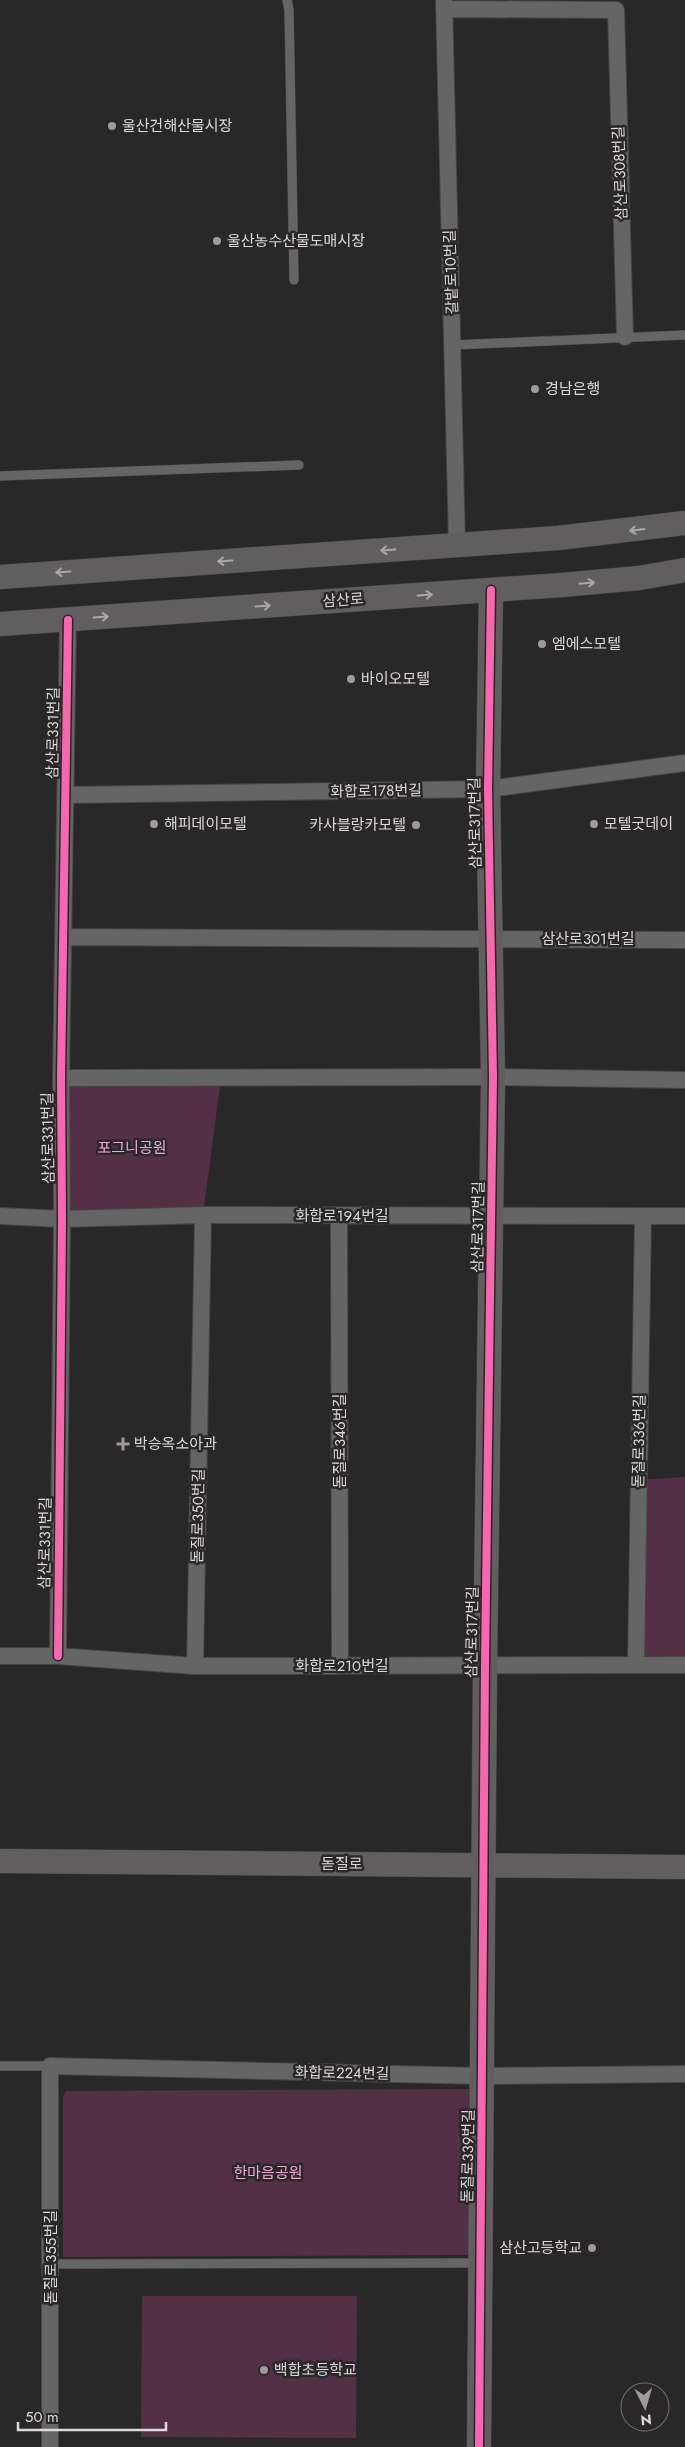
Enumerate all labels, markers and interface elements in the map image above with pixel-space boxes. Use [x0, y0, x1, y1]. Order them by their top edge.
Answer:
place label: 울산건해산물시장 [122, 115, 233, 137]
marker: 울산건해산물시장 [106, 120, 118, 132]
street label: 삼산로308번길 [607, 125, 633, 221]
street label: 갈밭로10번길 [439, 229, 463, 315]
place label: 울산농수산물도매시장 [227, 230, 365, 252]
marker: 울산농수산물도매시장 [211, 235, 223, 247]
place label: 경남은행 [545, 378, 600, 400]
marker: 경남은행 [529, 383, 541, 395]
one-way arrow [629, 525, 645, 535]
one-way arrow [380, 545, 396, 554]
one-way arrow [218, 556, 234, 566]
one-way arrow [56, 568, 72, 577]
one-way arrow [579, 578, 595, 587]
street label: 삼산로 [322, 588, 364, 612]
one-way arrow [417, 590, 433, 599]
one-way arrow [255, 602, 271, 611]
one-way arrow [93, 613, 109, 622]
place label: 엠에스모텔 [552, 633, 621, 655]
marker: 엠에스모텔 [536, 638, 548, 650]
place label: 바이오모텔 [361, 668, 430, 690]
marker: 바이오모텔 [345, 673, 357, 685]
street label: 삼산로331번길 [41, 687, 65, 779]
street label: 삼산로317번길 [463, 777, 487, 869]
street label: 화합로178번길 [330, 779, 422, 803]
place label: 해피데이모텔 [164, 813, 247, 835]
place label: 모텔굿데이 [604, 813, 673, 835]
place label: 카사블랑카모텔 [309, 814, 406, 836]
marker: 해피데이모텔 [148, 818, 160, 830]
marker: 모텔굿데이 [588, 818, 600, 830]
marker: 카사블랑카모텔 [410, 819, 422, 831]
street label: 삼산로301번길 [542, 928, 634, 950]
street label: 삼산로331번길 [36, 1092, 60, 1184]
park label: 포그니공원 [97, 1137, 167, 1159]
street label: 삼산로317번길 [466, 1181, 490, 1273]
street label: 화합로194번길 [295, 1205, 389, 1227]
street label: 돋질로346번길 [329, 1394, 351, 1488]
street label: 돋질로336번길 [627, 1394, 651, 1488]
place label: 박승옥소아과 [134, 1433, 217, 1455]
marker: 박승옥소아과 [116, 1437, 130, 1451]
street label: 돋질로350번길 [186, 1468, 210, 1564]
street label: 삼산로331번길 [33, 1497, 57, 1589]
street label: 삼산로317번길 [460, 1586, 484, 1678]
street label: 화합로210번길 [295, 1655, 389, 1677]
street label: 돋질로 [321, 1853, 363, 1875]
street label: 화합로224번길 [294, 2061, 390, 2085]
street label: 돋질로339번길 [456, 2109, 480, 2203]
park label: 한마음공원 [233, 2162, 303, 2184]
street label: 돋질로355번길 [40, 2210, 62, 2304]
place label: 삼산고등학교 [499, 2237, 582, 2259]
marker: 삼산고등학교 [586, 2242, 598, 2254]
place label: 백합초등학교 [274, 2359, 357, 2381]
marker: 백합초등학교 [258, 2364, 270, 2376]
north arrow [620, 2382, 670, 2432]
scale bar [18, 2400, 165, 2432]
text: 50 m [25, 2406, 59, 2428]
text: N [640, 2410, 653, 2430]

